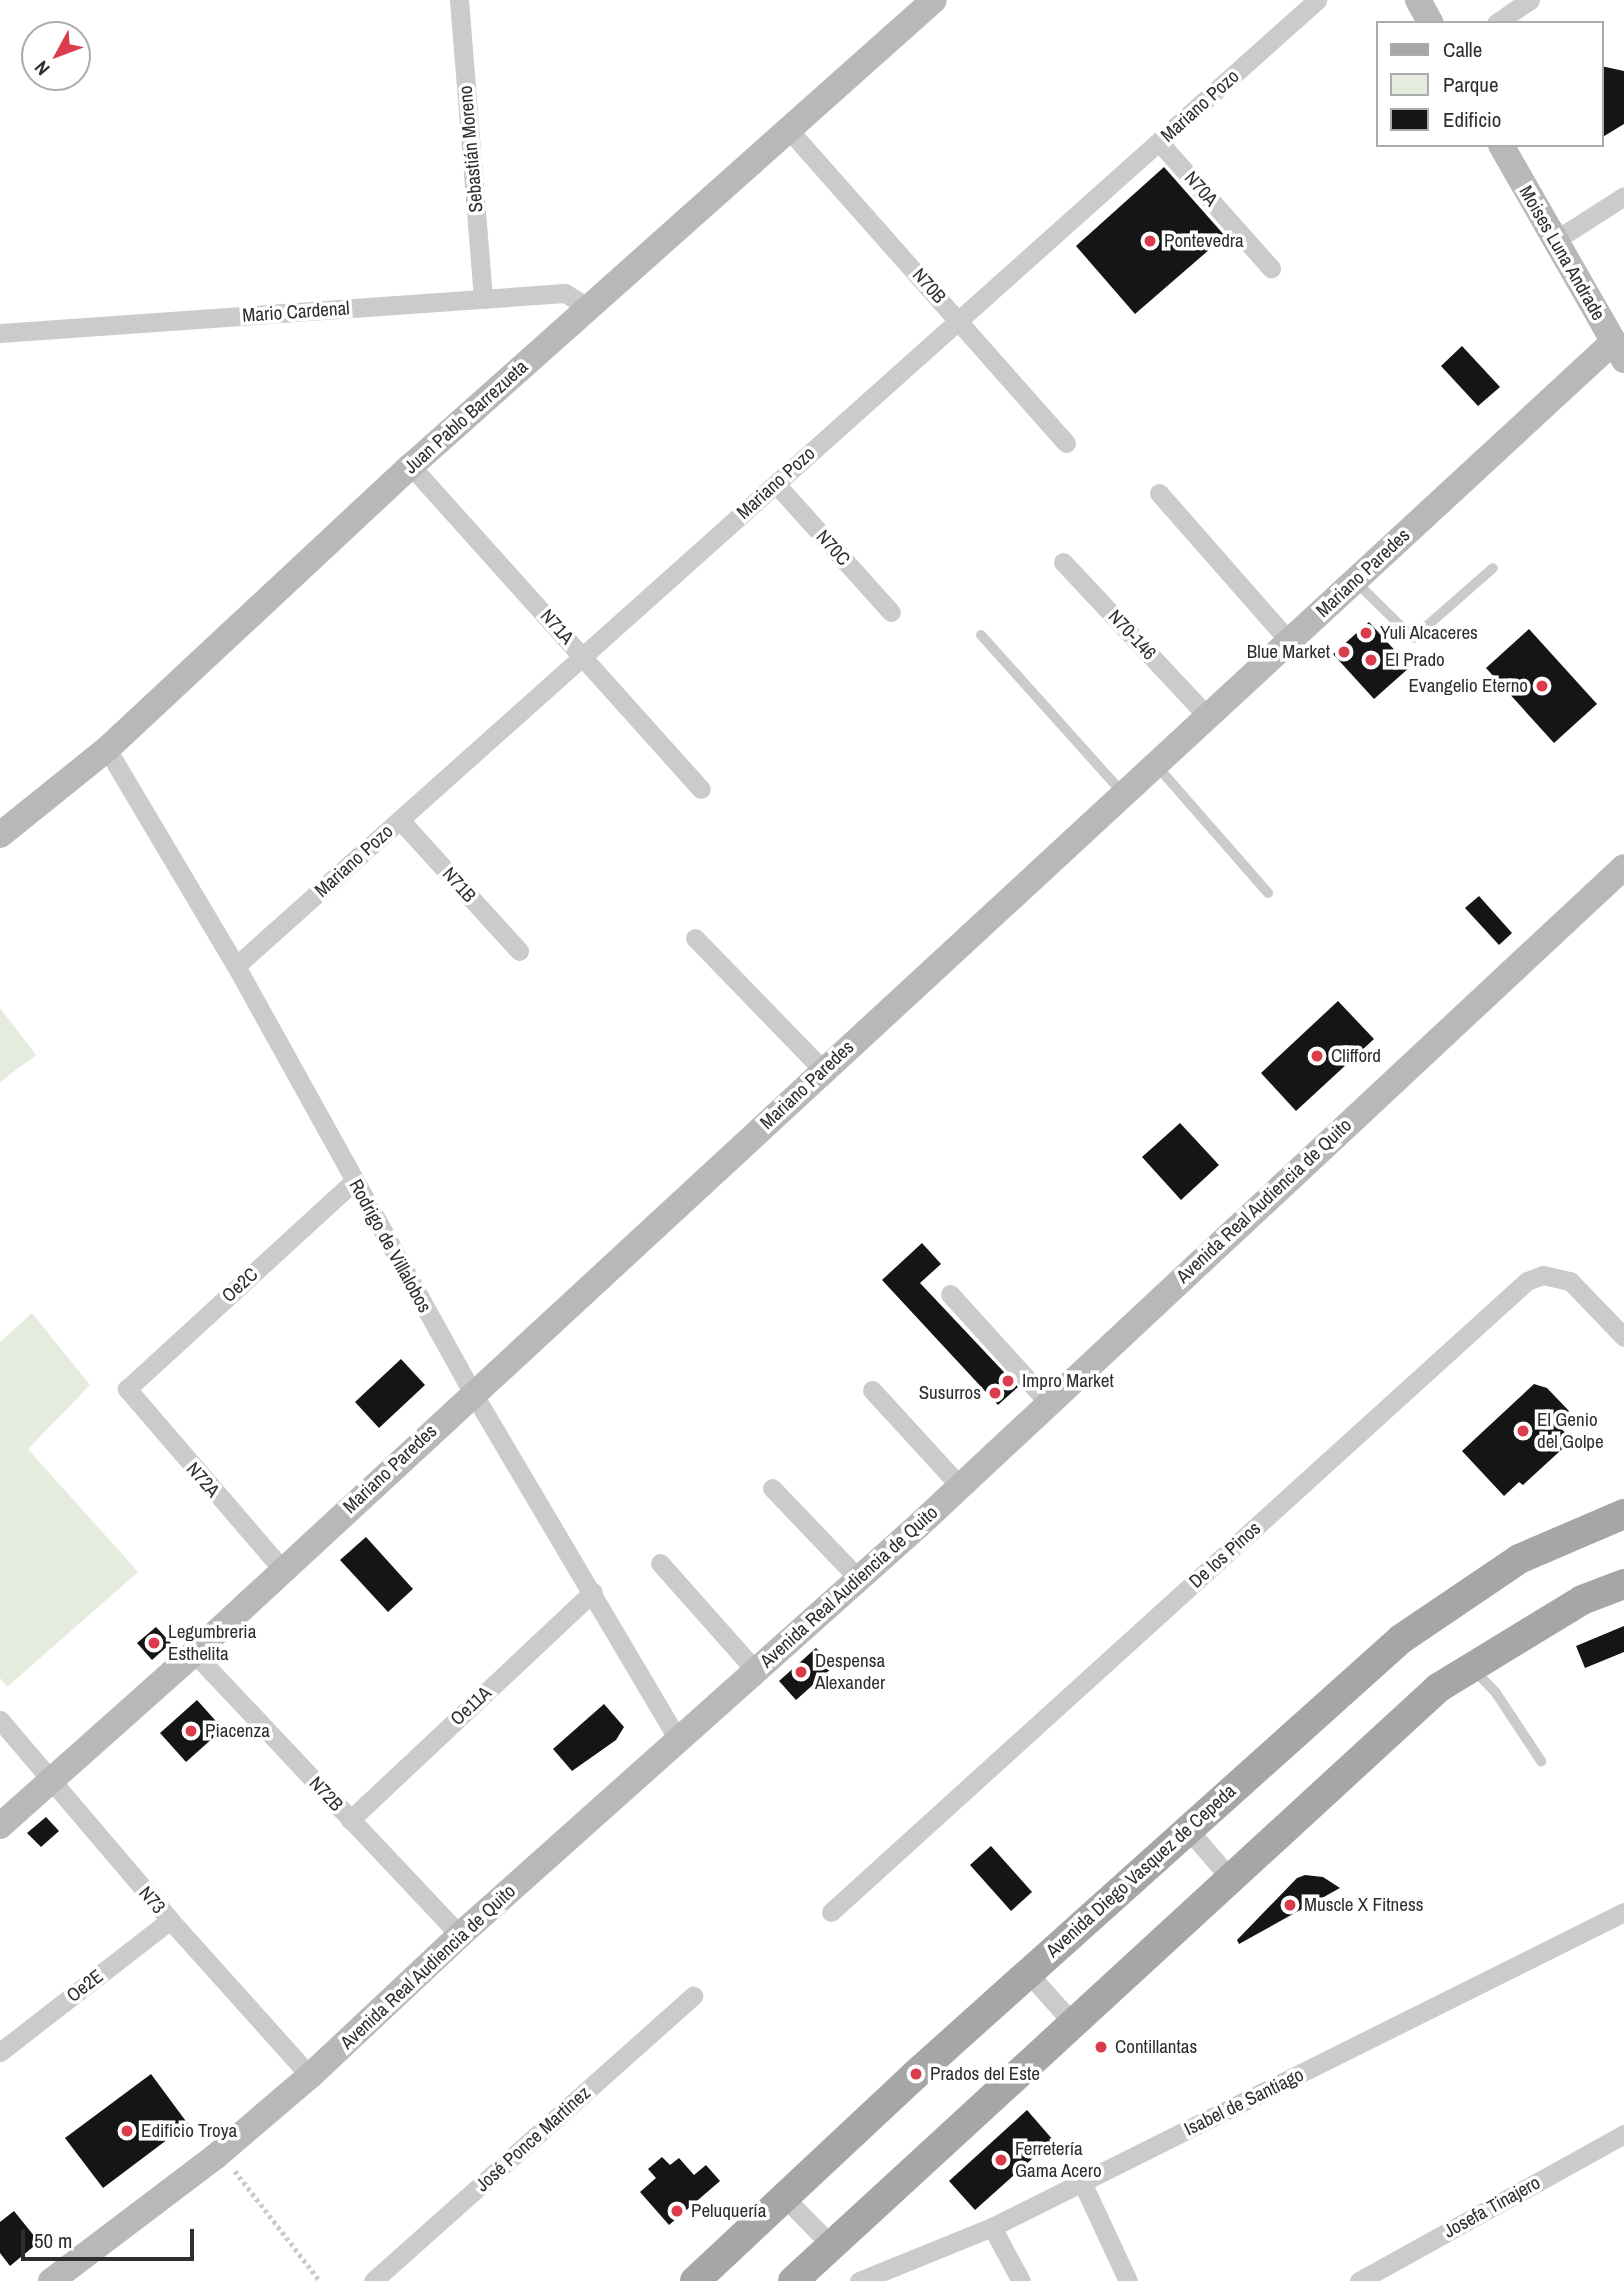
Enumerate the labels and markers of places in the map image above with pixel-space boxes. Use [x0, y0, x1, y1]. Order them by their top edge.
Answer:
place label: Pontevedra [1164, 230, 1244, 252]
marker: Pontevedra [1142, 233, 1158, 249]
place label: Yuli Alcaceres [1380, 622, 1479, 644]
marker: Yuli Alcaceres [1358, 625, 1374, 641]
place label: Blue Market [1247, 641, 1330, 663]
marker: Blue Market [1336, 644, 1352, 660]
place label: El Prado [1385, 649, 1445, 671]
marker: El Prado [1363, 652, 1379, 668]
place label: Evangelio Eterno [1408, 675, 1528, 697]
marker: Evangelio Eterno [1534, 678, 1550, 694]
place label: Clifford [1331, 1045, 1381, 1067]
marker: Clifford [1309, 1048, 1325, 1064]
place label: Impro Market [1022, 1370, 1114, 1392]
marker: Impro Market [1000, 1373, 1016, 1389]
place label: Susurros [919, 1382, 981, 1404]
marker: Susurros [987, 1385, 1003, 1401]
place label: El Genio del Golpe [1537, 1409, 1604, 1453]
marker: El Genio del Golpe [1515, 1423, 1531, 1439]
place label: Legumbreria Esthelita [168, 1621, 256, 1665]
marker: Legumbreria Esthelita [146, 1635, 162, 1651]
place label: Despensa Alexander [815, 1650, 885, 1694]
marker: Despensa Alexander [793, 1664, 809, 1680]
place label: Piacenza [205, 1720, 270, 1742]
marker: Piacenza [183, 1723, 199, 1739]
place label: Muscle X Fitness [1304, 1894, 1423, 1916]
marker: Muscle X Fitness [1282, 1897, 1298, 1913]
place label: Contillantas [1115, 2036, 1197, 2058]
marker: Contillantas [1093, 2039, 1109, 2055]
place label: Prados del Este [930, 2063, 1040, 2085]
marker: Prados del Este [908, 2066, 924, 2082]
place label: Edificio Troya [141, 2120, 237, 2142]
marker: Edificio Troya [119, 2123, 135, 2139]
place label: Ferretería Gama Acero [1015, 2138, 1102, 2182]
marker: Ferretería Gama Acero [993, 2152, 1009, 2168]
place label: Peluquería [691, 2200, 766, 2222]
marker: Peluquería [669, 2203, 685, 2219]

